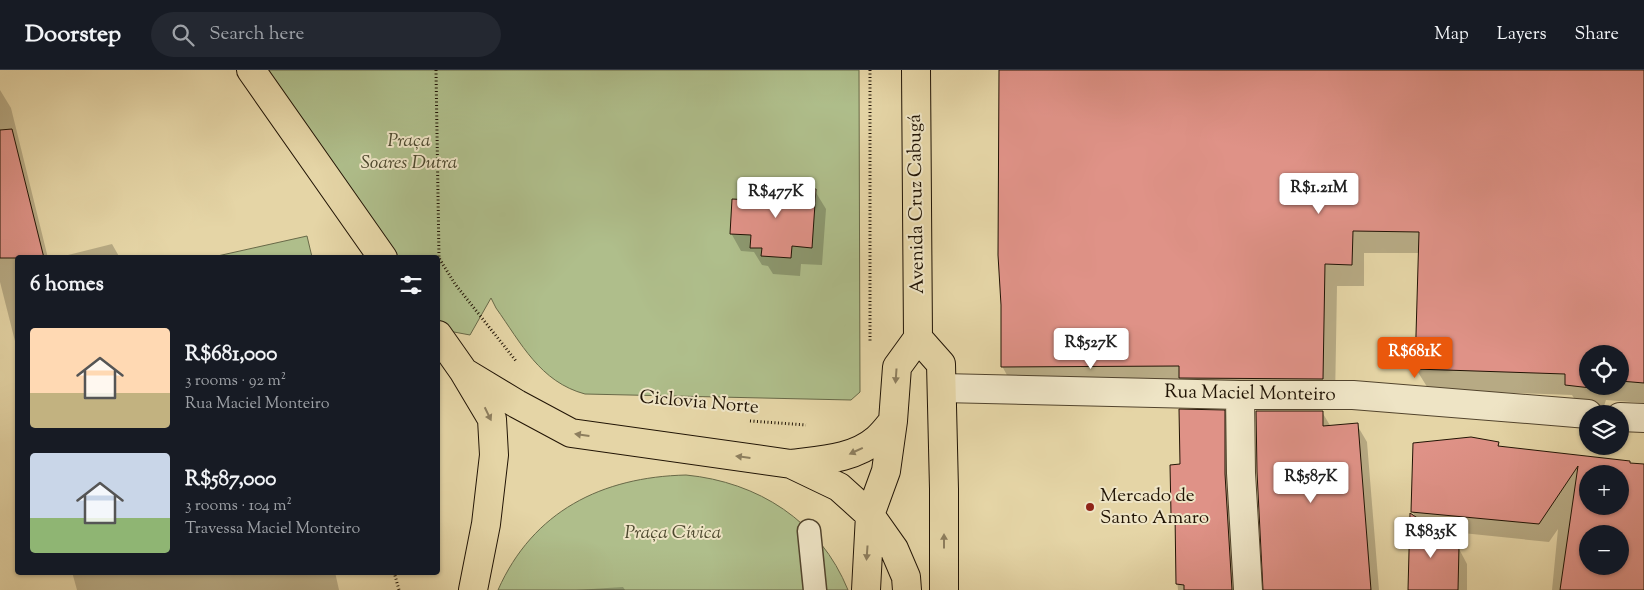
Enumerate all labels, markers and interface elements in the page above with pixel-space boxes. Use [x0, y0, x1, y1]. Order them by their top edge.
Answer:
search box [151, 12, 501, 57]
text: Doorstep [25, 18, 121, 52]
icon: search [169, 21, 197, 49]
text: Search here [209, 21, 304, 48]
text: Map [1434, 22, 1469, 48]
text: Layers [1497, 22, 1547, 48]
text: Share [1575, 22, 1619, 48]
street label: Avenida Cruz Cabugá [902, 114, 932, 294]
park label: Praça Soares Dutra [361, 128, 457, 177]
pin: R$1.21M [1273, 172, 1365, 215]
pin: R$477K [735, 176, 817, 219]
text: R$1.21M [1290, 177, 1348, 200]
text: R$477K [748, 181, 804, 204]
text: 6 homes [30, 270, 104, 300]
icon: filters [397, 271, 425, 299]
pin: R$527K [1050, 328, 1132, 370]
text: R$527K [1065, 332, 1117, 355]
pin: R$681K [1374, 336, 1456, 379]
text: R$681,000 [185, 340, 277, 370]
text: R$681K [1389, 341, 1442, 364]
map controls [1579, 345, 1629, 575]
button: locate [1579, 345, 1629, 395]
icon: home [70, 348, 130, 408]
one-way arrow [892, 369, 900, 385]
text: 3 rooms · 92 m² [185, 370, 286, 393]
street label: Rua Maciel Monteiro [1164, 379, 1336, 409]
street label: Ciclovia Norte [638, 384, 760, 422]
text: Rua Maciel Monteiro [185, 393, 329, 416]
button: layers [1579, 405, 1629, 455]
one-way arrow [484, 407, 492, 422]
one-way arrow [574, 430, 590, 438]
one-way arrow [849, 448, 863, 456]
one-way arrow [735, 453, 751, 461]
pin: R$587K [1270, 462, 1352, 504]
text: R$587,000 [185, 465, 276, 495]
button: + [1579, 465, 1629, 515]
text: R$587K [1284, 466, 1338, 489]
icon: home [70, 473, 130, 533]
place label: Mercado de Santo Amaro [1100, 483, 1209, 532]
text: 3 rooms · 104 m² [185, 495, 292, 518]
marker: Mercado de Santo Amaro [1084, 501, 1096, 513]
pin: R$835K [1390, 516, 1472, 559]
text: Travessa Maciel Monteiro [185, 518, 360, 541]
park label: Praça Cívica [625, 520, 722, 547]
text: R$835K [1405, 521, 1457, 544]
button: − [1579, 525, 1629, 575]
one-way arrow [940, 533, 948, 549]
one-way arrow [863, 545, 871, 561]

